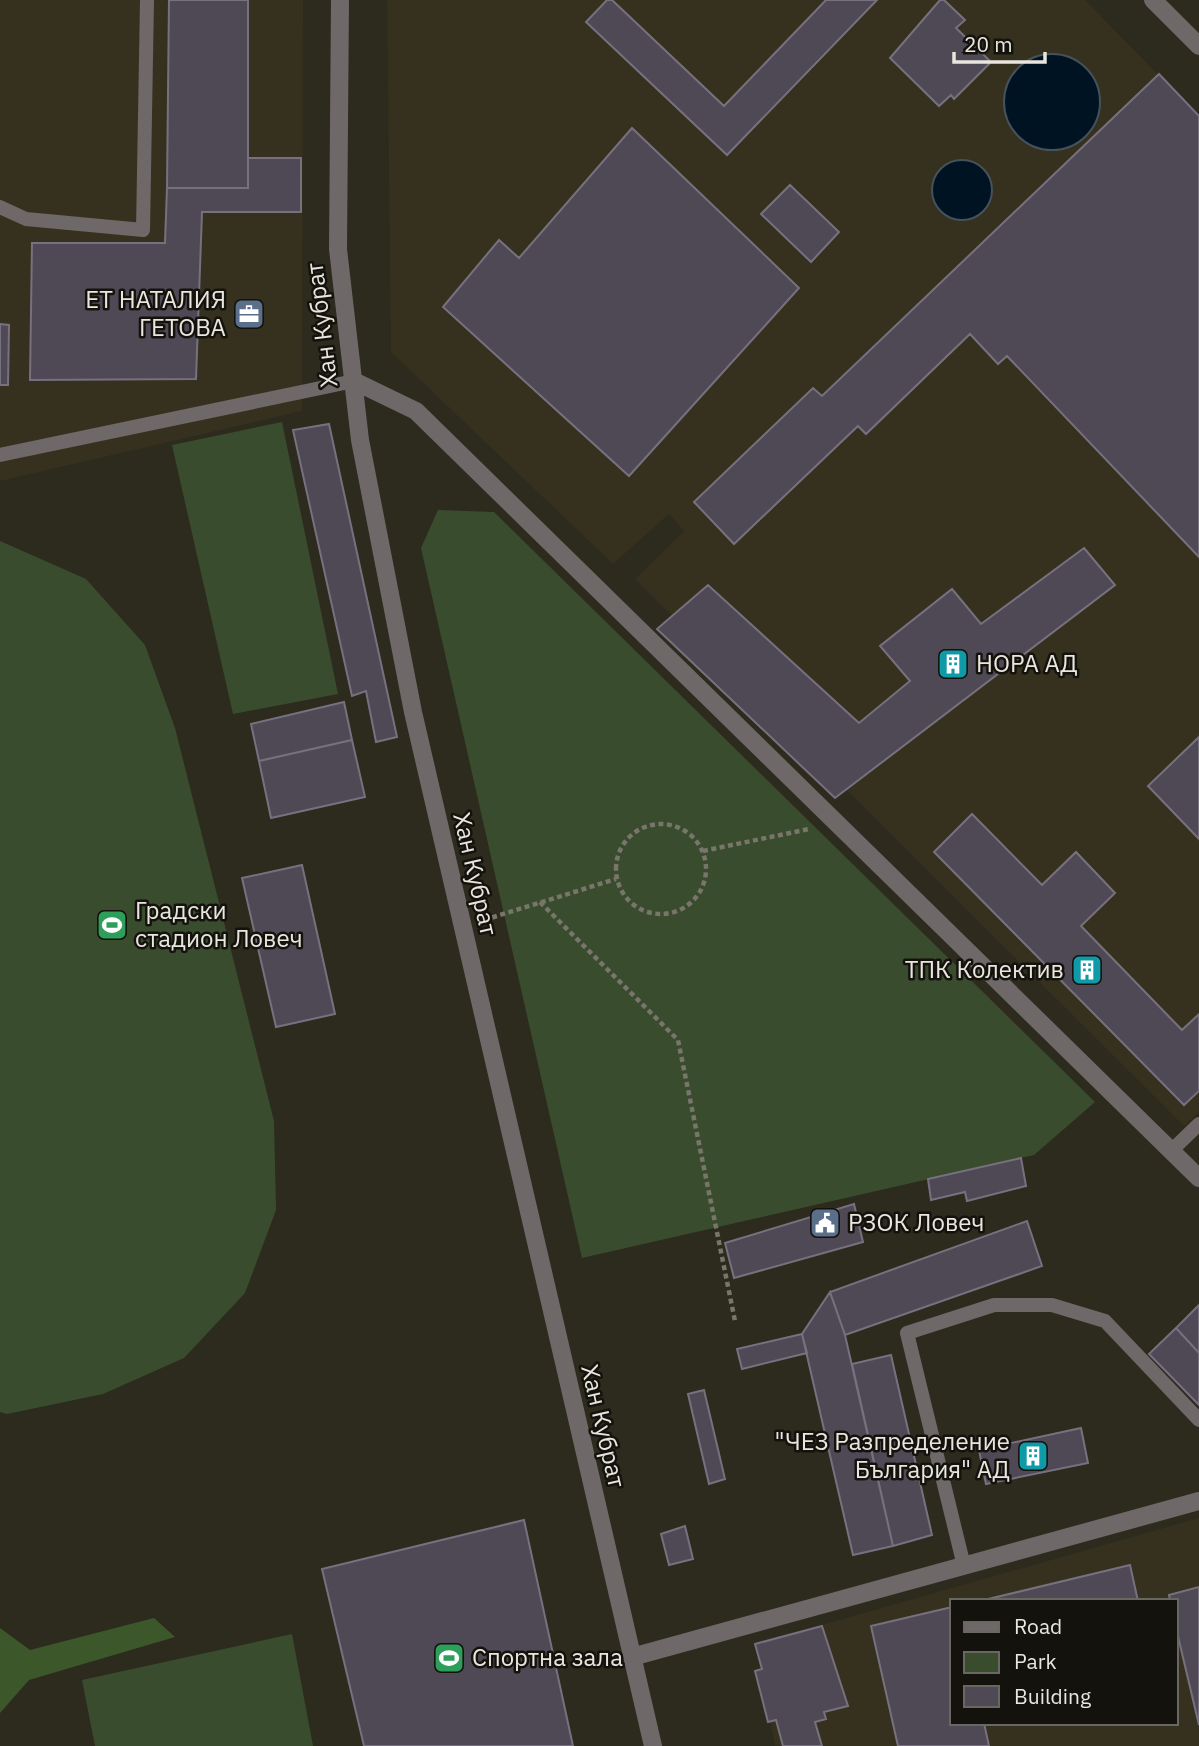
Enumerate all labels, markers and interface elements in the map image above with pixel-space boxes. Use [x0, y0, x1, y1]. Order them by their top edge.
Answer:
scale bar [954, 21, 1045, 65]
text: 20 m [964, 30, 1013, 58]
street label: Хан Кубрат [297, 261, 345, 389]
place label: ЕТ НАТАЛИЯ ГЕТОВА [85, 283, 226, 343]
office icon: ЕТ НАТАЛИЯ ГЕТОВА [232, 297, 266, 331]
building icon: НОРА АД [936, 647, 970, 681]
place label: НОРА АД [976, 647, 1078, 679]
street label: Хан Кубрат [446, 809, 506, 939]
place label: Градски стадион Ловеч [135, 894, 303, 954]
sports icon: Градски стадион Ловеч [95, 908, 129, 942]
place label: ТПК Колектив [905, 953, 1064, 985]
building icon: ТПК Колектив [1070, 953, 1104, 987]
public building icon: РЗОК Ловеч [808, 1206, 842, 1240]
place label: РЗОК Ловеч [848, 1206, 984, 1238]
street label: Хан Кубрат [574, 1361, 634, 1491]
place label: "ЧЕЗ Разпределение България" АД [775, 1425, 1010, 1485]
building icon: "ЧЕЗ Разпределение България" АД [1016, 1439, 1050, 1473]
legend [950, 1599, 1178, 1725]
text: Road [1014, 1612, 1062, 1640]
sports icon: Спортна зала [432, 1641, 466, 1675]
place label: Спортна зала [472, 1641, 623, 1673]
text: Park [1014, 1647, 1057, 1675]
text: Building [1014, 1682, 1091, 1710]

